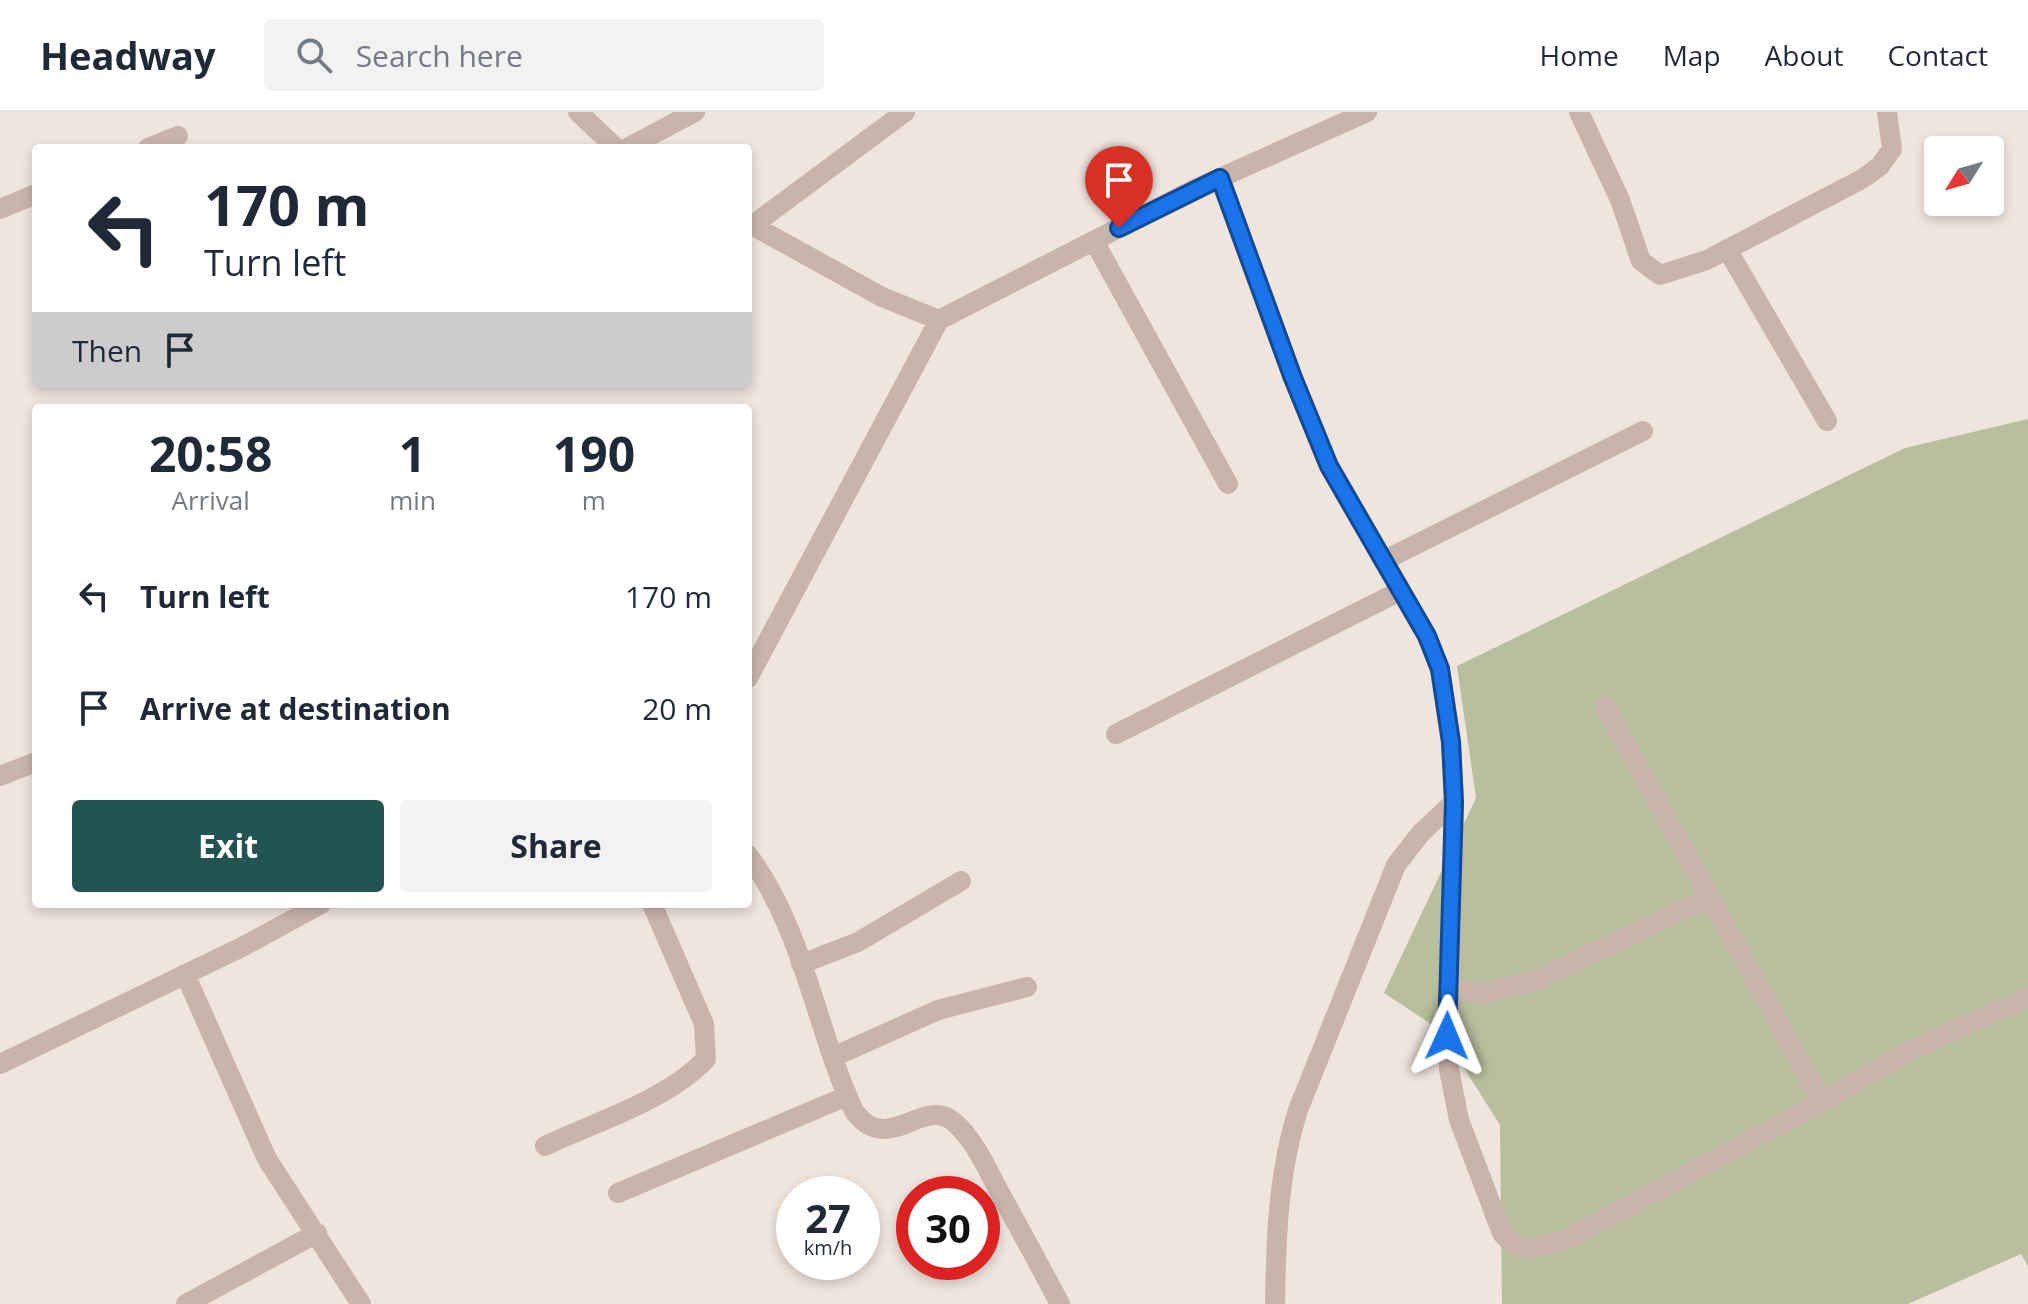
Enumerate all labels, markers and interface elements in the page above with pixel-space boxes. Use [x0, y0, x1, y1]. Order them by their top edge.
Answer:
search box [264, 19, 824, 91]
text: Headway [40, 29, 216, 81]
icon: search [292, 33, 336, 77]
text: Search here [356, 35, 523, 76]
text: Home [1540, 36, 1619, 74]
text: Map [1663, 36, 1721, 74]
text: About [1765, 36, 1843, 74]
text: Contact [1887, 36, 1988, 74]
north arrow [1924, 136, 2004, 216]
map controls [1924, 136, 2004, 216]
pin [1085, 146, 1153, 228]
icon: arrive [1097, 158, 1141, 202]
text: 170 m [204, 166, 370, 242]
icon: left [72, 176, 176, 280]
text: Turn left [204, 238, 346, 287]
icon: arrive [158, 328, 202, 372]
text: Then [72, 330, 142, 371]
text: 20:58 [149, 421, 272, 486]
text: 1 [399, 421, 426, 486]
text: 190 [553, 421, 635, 486]
text: Arrival [171, 482, 250, 518]
text: min [389, 482, 436, 518]
text: m [582, 482, 606, 518]
icon: left [72, 574, 116, 618]
text: Turn left [140, 576, 270, 617]
text: 170 m [625, 576, 712, 617]
icon: arrive [72, 686, 116, 730]
text: Arrive at destination [140, 688, 451, 729]
text: 20 m [642, 688, 712, 729]
button: Exit [72, 800, 384, 892]
button: Share [400, 800, 712, 892]
position arrow [1405, 994, 1489, 1078]
speed limit sign: 30 [896, 1176, 1000, 1280]
text: 27 [805, 1190, 851, 1245]
text: km/h [804, 1234, 852, 1261]

